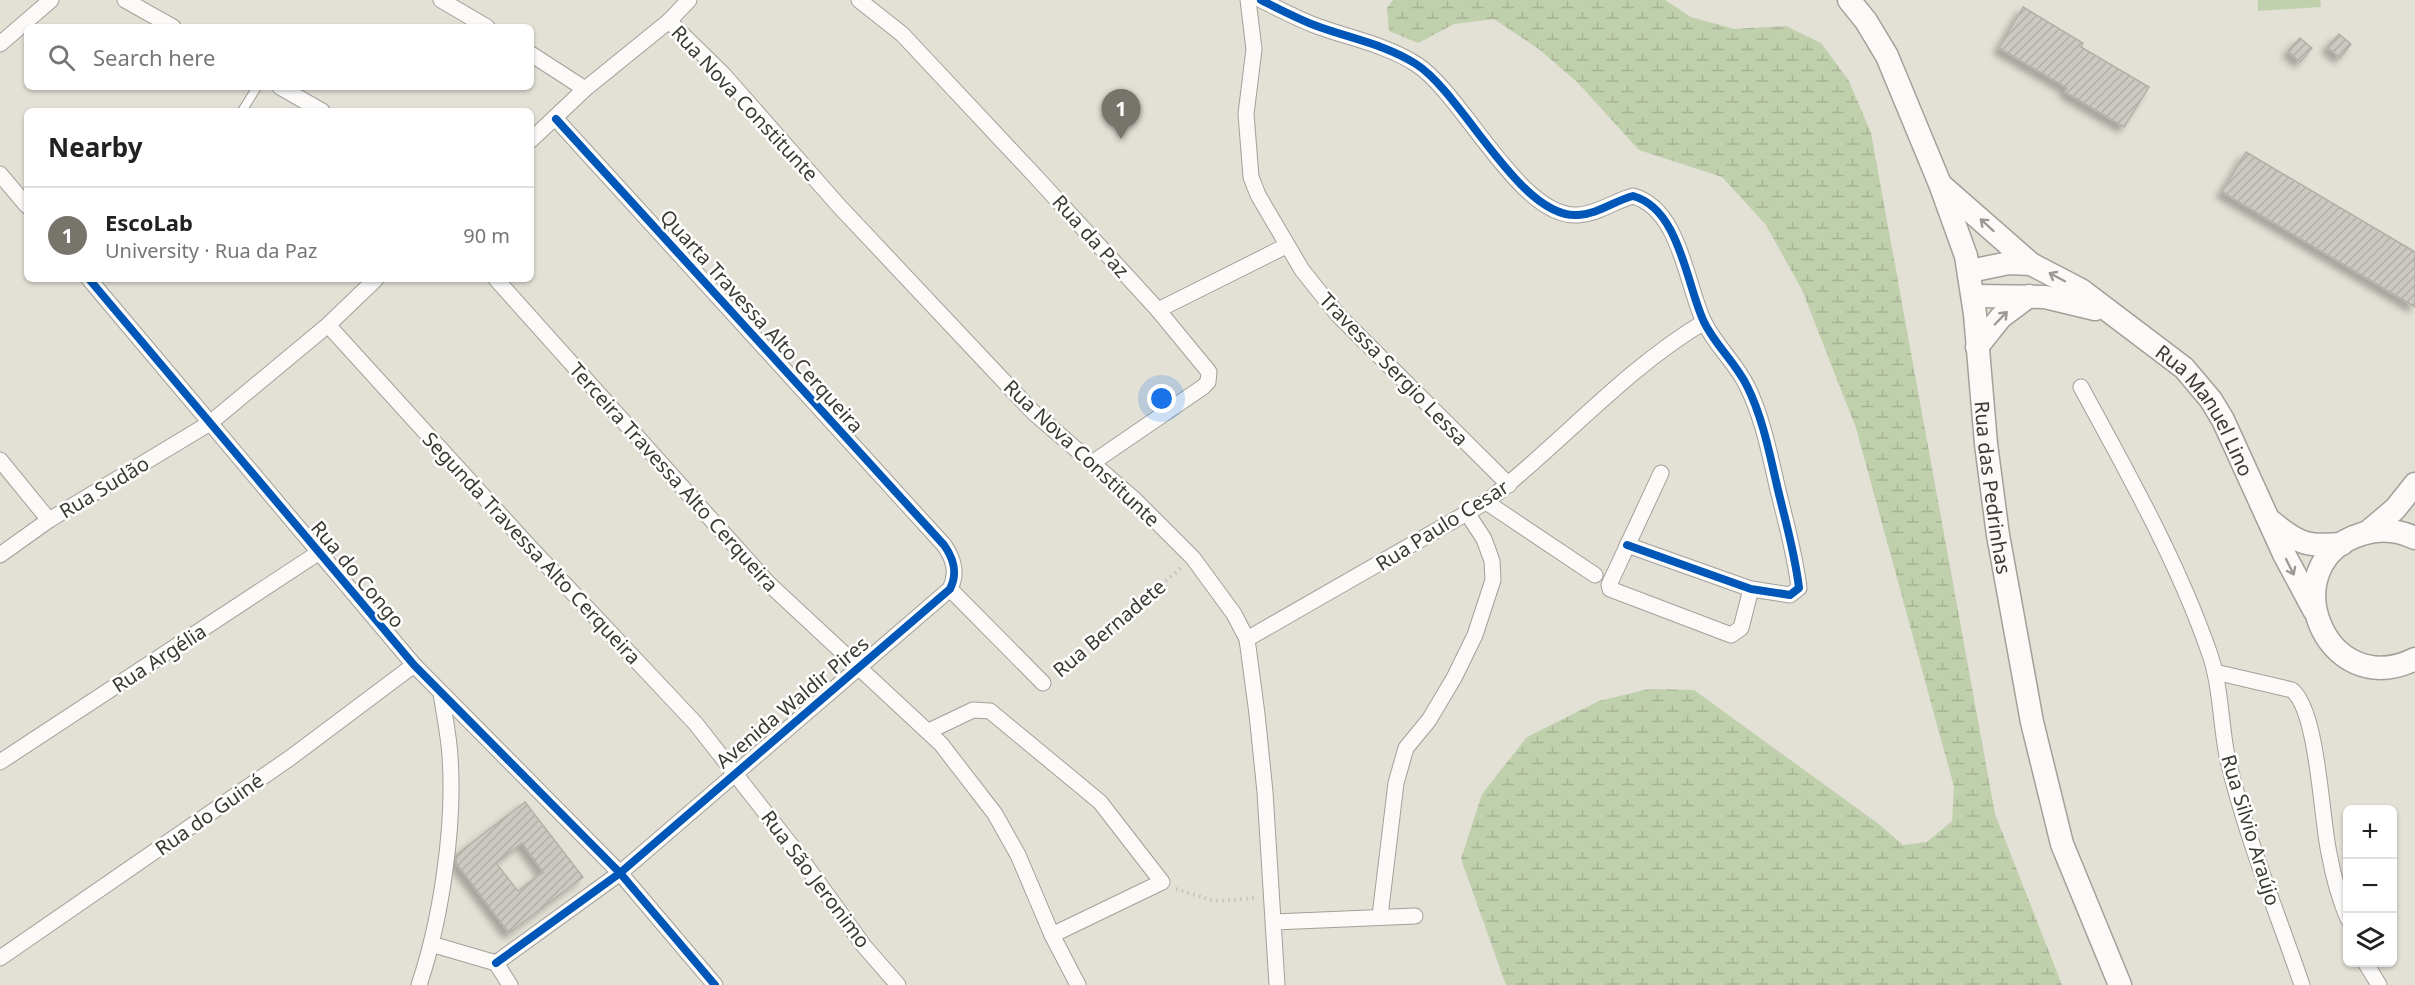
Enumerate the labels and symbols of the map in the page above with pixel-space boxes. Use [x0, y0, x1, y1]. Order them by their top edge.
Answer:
street label: Rua Nova Constitunte [665, 19, 825, 187]
pin: 1 [1102, 90, 1140, 139]
street label: Rua da Paz [1047, 189, 1135, 283]
street label: Quarta Travessa Alto Cerqueira [654, 204, 870, 438]
one-way arrow [1980, 218, 1995, 232]
one-way arrow [2049, 271, 2067, 282]
street label: Travessa Sergio Lessa [1314, 286, 1474, 452]
one-way arrow [1993, 311, 2008, 326]
street label: Rua Manuel Lino [2150, 338, 2260, 480]
street label: Terceira Travessa Alto Cerqueira [564, 357, 784, 597]
street label: Rua Nova Constitunte [998, 373, 1166, 533]
your location [1147, 384, 1176, 413]
street label: Rua das Pedrinhas [1969, 400, 2018, 576]
street label: Segunda Travessa Alto Cerqueira [417, 426, 647, 670]
street label: Rua Sudão [54, 450, 154, 524]
street label: Rua Paulo Cesar [1370, 473, 1514, 577]
street label: Rua do Congo [305, 515, 411, 633]
one-way arrow [2285, 557, 2296, 575]
street label: Rua Bernadete [1047, 573, 1171, 683]
street label: Rua Argélia [107, 617, 211, 699]
street label: Avenida Waldir Pires [710, 630, 874, 774]
street label: Rua Silvio Araújo [2215, 751, 2287, 909]
street label: Rua do Guiné [149, 767, 269, 861]
street label: Rua São Jeronimo [755, 805, 877, 953]

